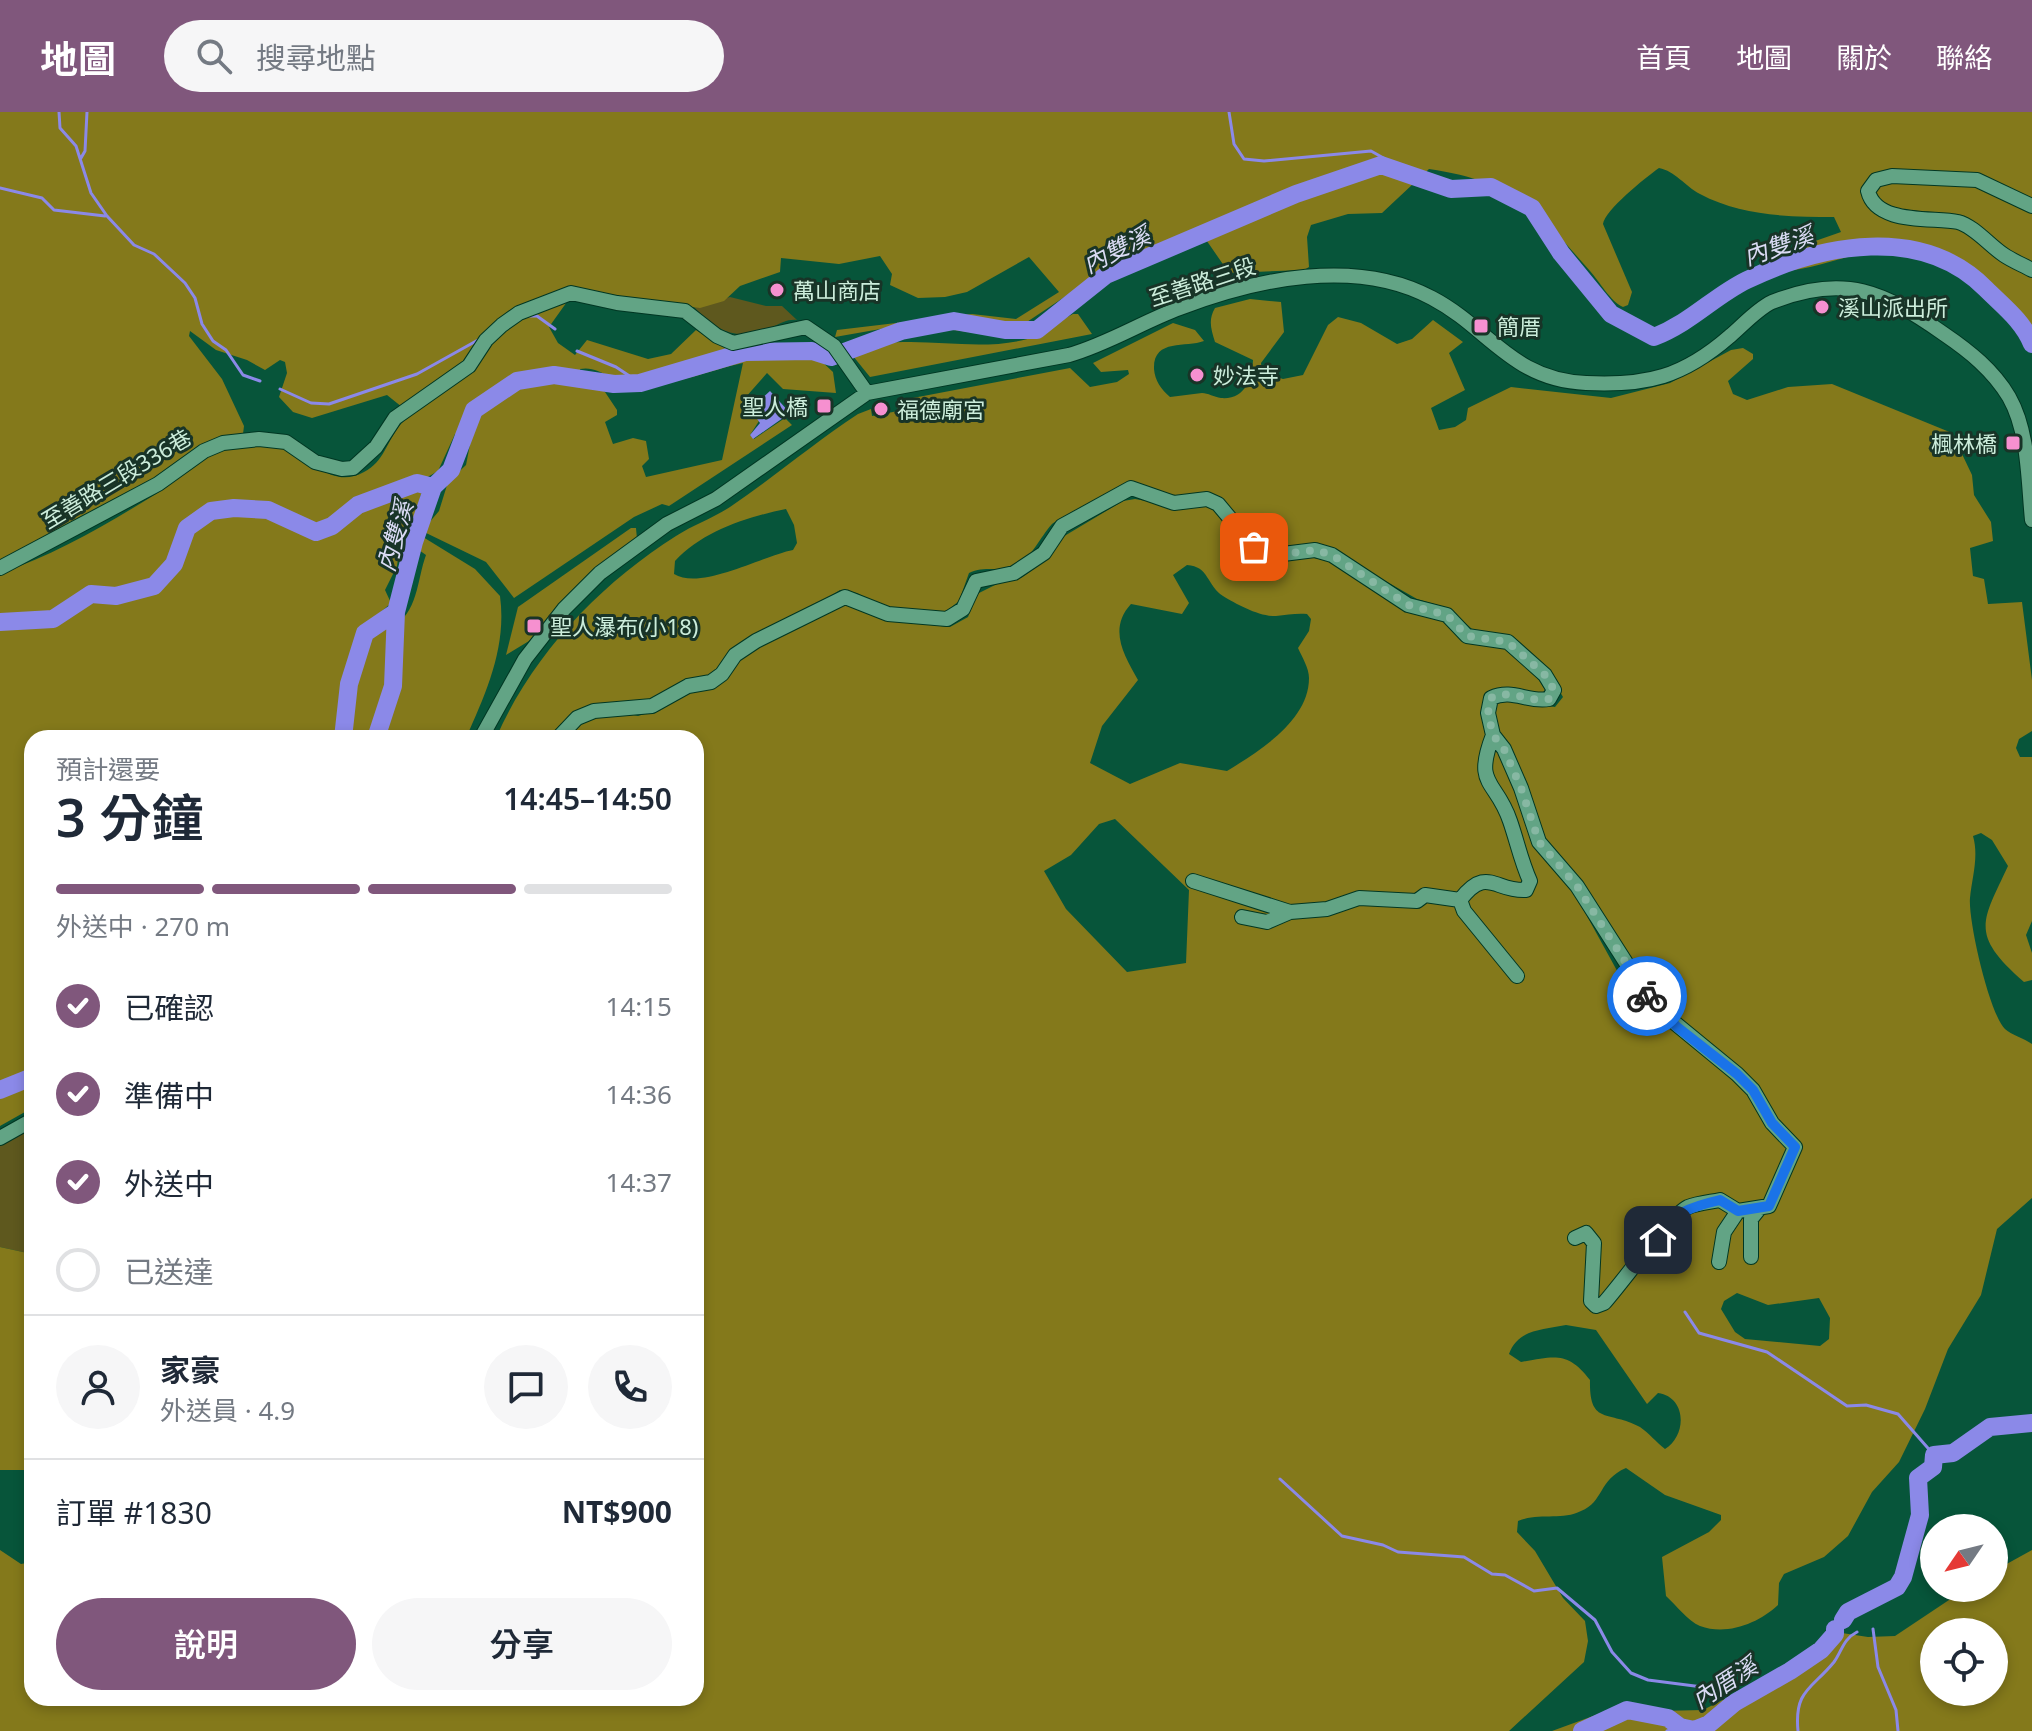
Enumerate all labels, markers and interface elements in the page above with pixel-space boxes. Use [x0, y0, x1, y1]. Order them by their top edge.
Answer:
search box [164, 20, 724, 92]
text: 地圖 [40, 32, 116, 84]
icon: search [192, 34, 236, 78]
text: 搜尋地點 [256, 37, 376, 78]
text: 首頁 [1636, 38, 1692, 76]
text: 地圖 [1736, 38, 1792, 76]
text: 關於 [1836, 38, 1892, 76]
text: 聯絡 [1936, 38, 1992, 76]
water label: 內雙溪 [1076, 217, 1158, 280]
water label: 內雙溪 [1739, 217, 1820, 272]
street label: 至善路三段 [1145, 250, 1259, 312]
place label: 萬山商店 [793, 275, 881, 305]
marker: 萬山商店 [768, 281, 786, 299]
place label: 溪山派出所 [1838, 292, 1948, 322]
marker: 溪山派出所 [1813, 298, 1831, 316]
place label: 簡厝 [1497, 311, 1541, 341]
marker: 簡厝 [1472, 317, 1490, 335]
place label: 妙法寺 [1213, 360, 1279, 390]
marker: 妙法寺 [1188, 366, 1206, 384]
place label: 聖人橋 [742, 391, 808, 421]
place label: 福德廟宮 [897, 394, 985, 424]
marker: 聖人橋 [815, 397, 833, 415]
marker: 福德廟宮 [872, 400, 890, 418]
street label: 至善路三段336巷 [36, 421, 196, 535]
place label: 楓林橋 [1931, 428, 1997, 458]
marker: 楓林橋 [2004, 434, 2022, 452]
water label: 內雙溪 [368, 494, 421, 575]
pin [1220, 513, 1288, 581]
icon: bag [1232, 525, 1276, 569]
place label: 聖人瀑布(小18) [550, 611, 698, 641]
marker: 聖人瀑布(小18) [525, 617, 543, 635]
text: 預計還要 [56, 751, 160, 787]
text: 14:45–14:50 [503, 778, 672, 819]
text: 3 分鐘 [56, 781, 203, 852]
text: 外送中 · 270 m [56, 908, 230, 944]
courier [1607, 956, 1687, 1036]
icon: bike [1625, 974, 1669, 1018]
icon: check [56, 984, 100, 1028]
text: 已確認 [124, 987, 214, 1028]
text: 14:15 [606, 988, 672, 1024]
icon: check [56, 1072, 100, 1116]
text: 準備中 [124, 1075, 214, 1116]
text: 14:36 [606, 1076, 672, 1112]
icon: check [56, 1160, 100, 1204]
text: 外送中 [124, 1163, 214, 1204]
text: 14:37 [606, 1164, 672, 1200]
pin [1624, 1206, 1692, 1274]
icon: home [1636, 1218, 1680, 1262]
text: 已送達 [124, 1251, 214, 1292]
button: person [56, 1345, 140, 1429]
button: chat [484, 1345, 568, 1429]
button: phone [588, 1345, 672, 1429]
text: 家豪 [160, 1349, 220, 1390]
text: 外送員 · 4.9 [160, 1392, 295, 1428]
text: NT$900 [562, 1491, 672, 1532]
text: 訂單 #1830 [56, 1492, 212, 1533]
north arrow [1920, 1514, 2008, 1602]
map controls [1920, 1514, 2008, 1706]
button: 說明 [56, 1598, 356, 1690]
button: 分享 [372, 1598, 672, 1690]
button: locate [1920, 1618, 2008, 1706]
water label: 內厝溪 [1685, 1647, 1766, 1715]

